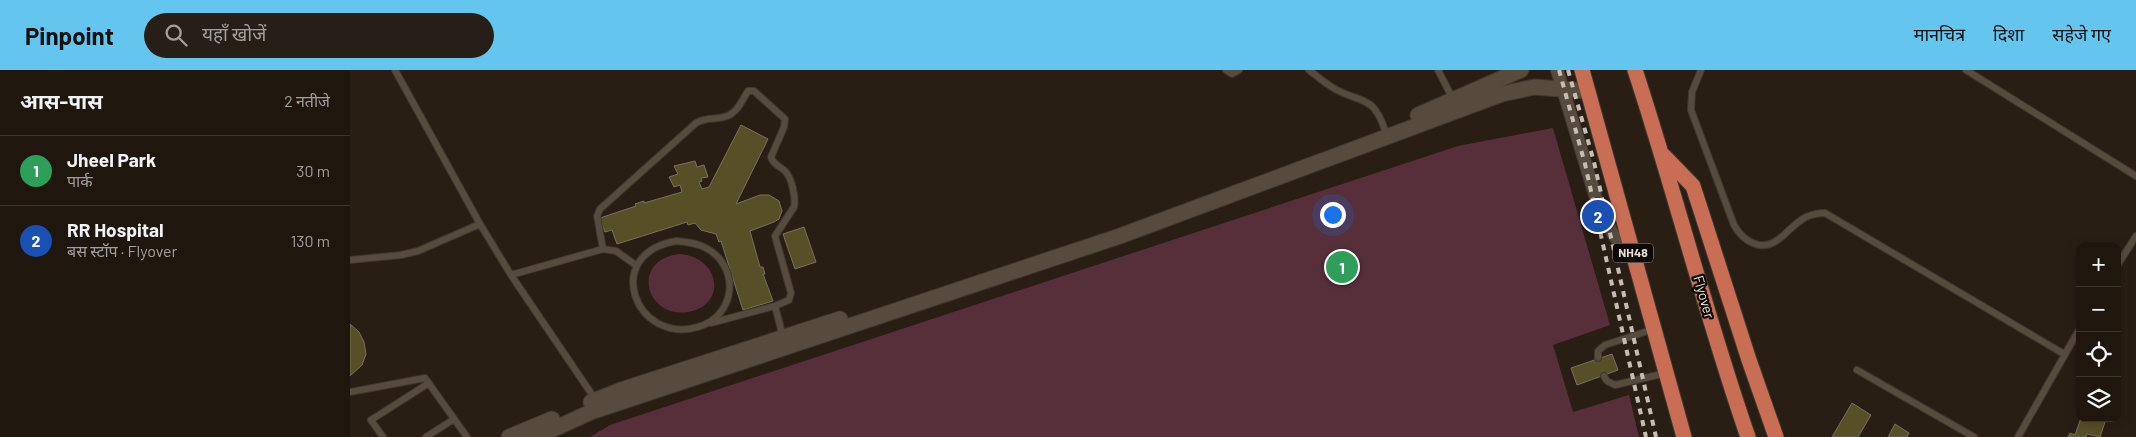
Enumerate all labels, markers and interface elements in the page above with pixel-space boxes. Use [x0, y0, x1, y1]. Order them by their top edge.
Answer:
search box [144, 13, 494, 58]
text: Pinpoint [25, 21, 114, 50]
icon: search [162, 21, 190, 49]
text: यहाँ खोजें [202, 22, 266, 45]
text: मानचित्र [1914, 23, 1965, 45]
text: दिशा [1993, 23, 2024, 45]
text: सहेजे गए [2052, 23, 2111, 45]
text: आस-पास [20, 88, 103, 113]
text: 2 नतीजे [284, 91, 330, 110]
text: Jheel Park [67, 148, 156, 171]
text: 1 [33, 161, 39, 180]
text: 30 m [296, 161, 330, 180]
text: पार्क [67, 171, 93, 190]
pin: 2 [1582, 197, 1614, 235]
your location [1320, 202, 1346, 228]
text: RR Hospital [67, 218, 164, 241]
text: 2 [32, 231, 40, 250]
text: 130 m [291, 231, 330, 250]
text: बस स्टॉप · Flyover [67, 241, 177, 260]
map controls [2076, 242, 2121, 422]
button: + [2076, 242, 2121, 287]
road number: NH48 [1613, 244, 1653, 262]
pin: 1 [1326, 248, 1358, 286]
street label: Flyover [1690, 274, 1719, 320]
button: − [2076, 287, 2121, 332]
button: locate [2076, 332, 2121, 377]
button: layers [2076, 377, 2121, 422]

